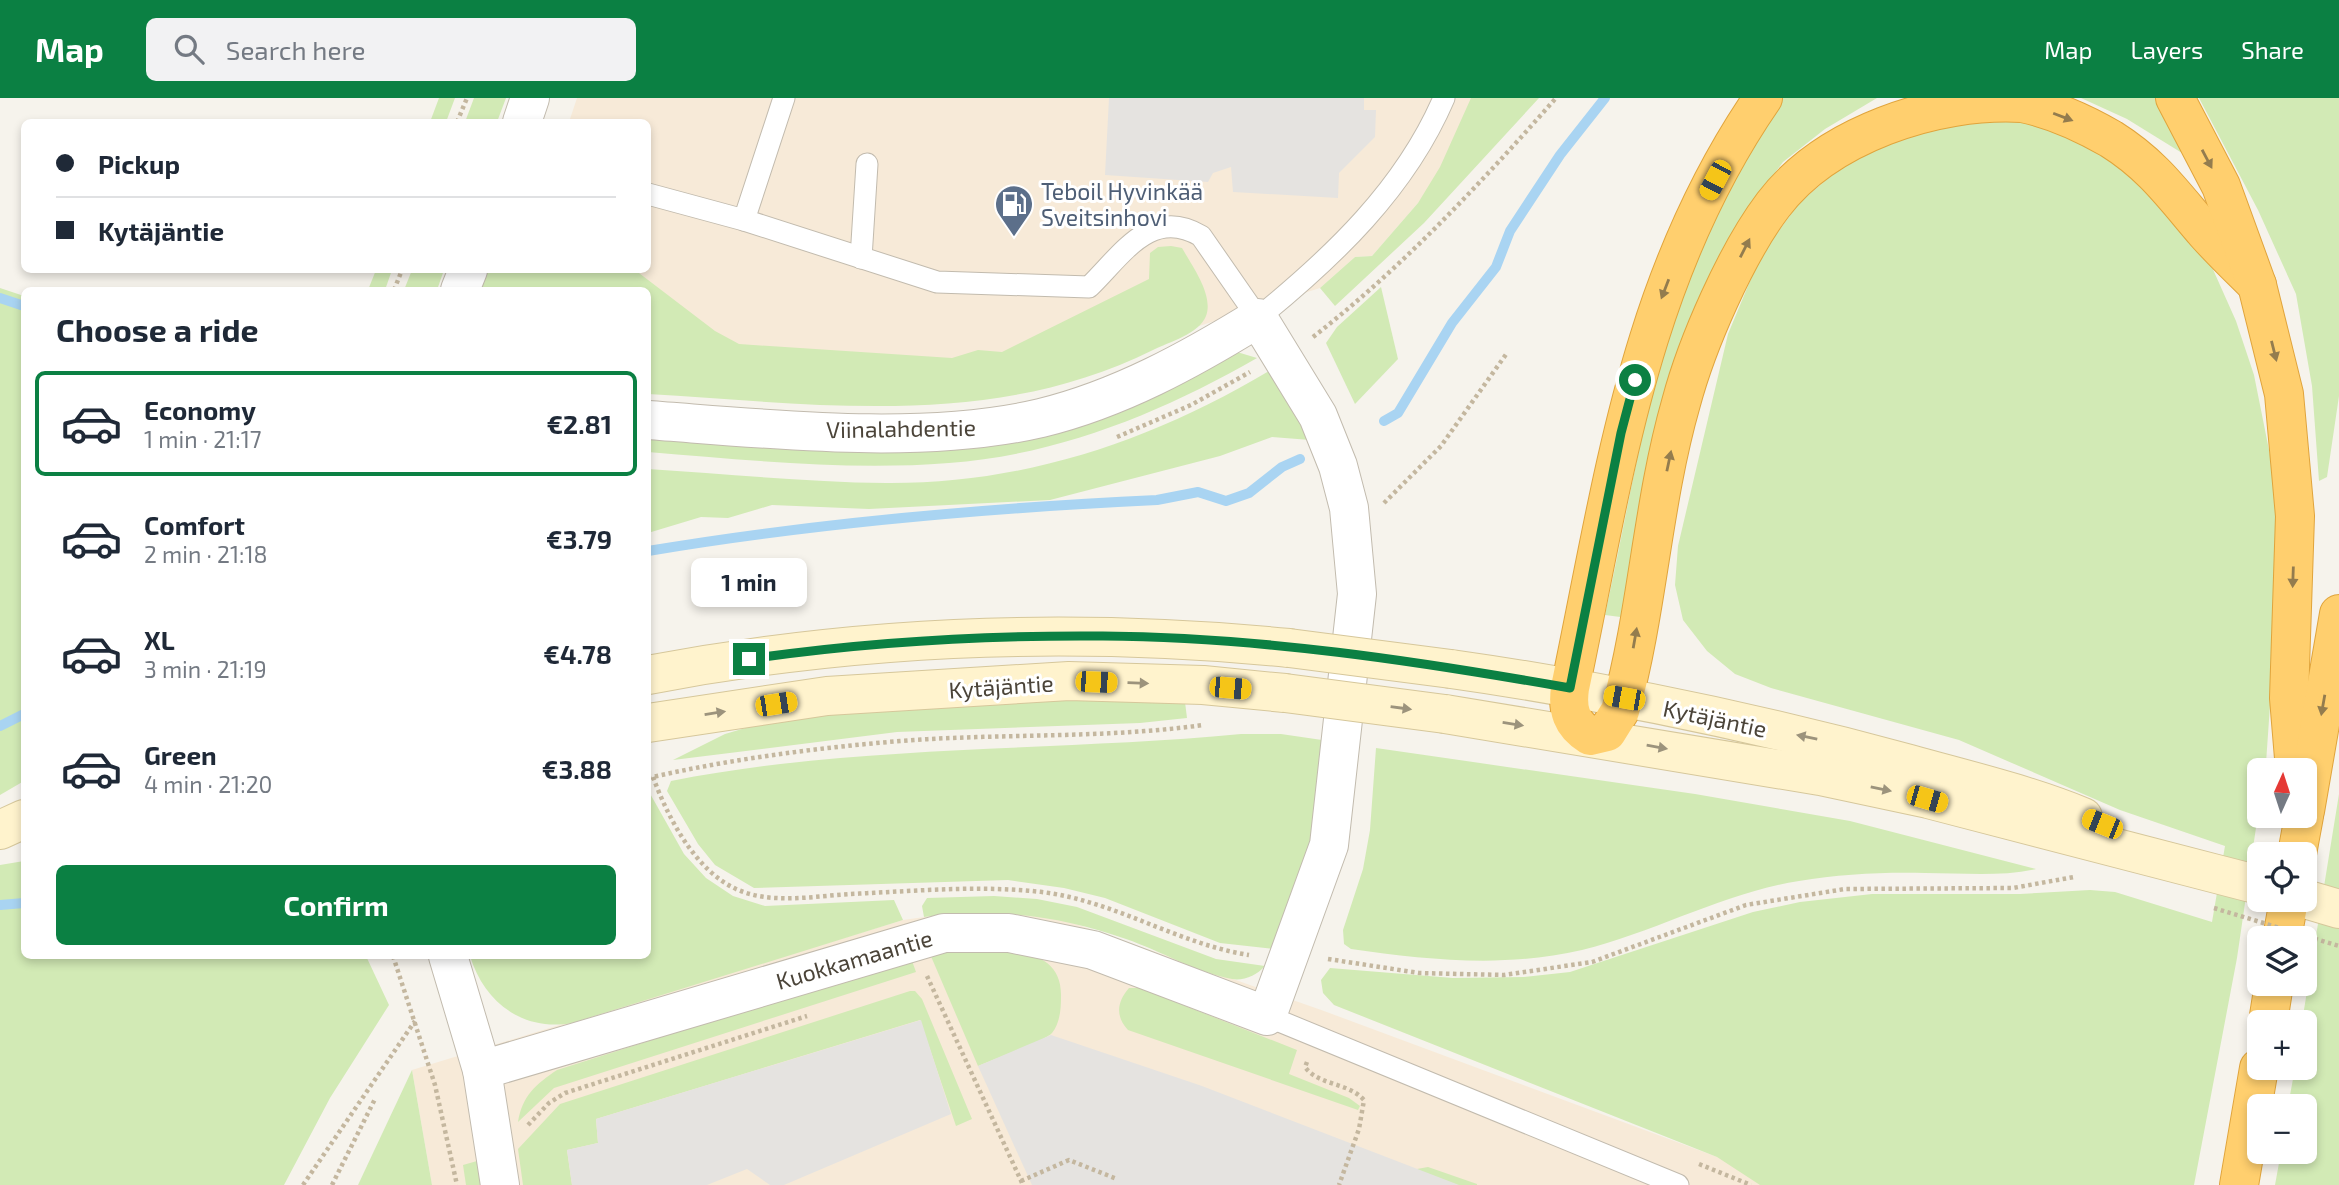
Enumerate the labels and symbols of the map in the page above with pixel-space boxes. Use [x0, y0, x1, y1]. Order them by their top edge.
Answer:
one-way arrow [2052, 111, 2073, 122]
one-way arrow [2200, 149, 2212, 169]
car [1696, 157, 1735, 203]
place label: Teboil Hyvinkää Sveitsinhovi [1041, 177, 1203, 231]
fuel station icon: Teboil Hyvinkää Sveitsinhovi [993, 183, 1035, 238]
one-way arrow [1740, 238, 1751, 258]
one-way arrow [1660, 279, 1671, 300]
one-way arrow [2269, 340, 2280, 362]
route start [1619, 364, 1651, 396]
street label: Viinalahdentie [826, 413, 976, 443]
one-way arrow [1663, 450, 1674, 472]
callout: 1 min [691, 558, 807, 606]
one-way arrow [2288, 566, 2299, 588]
one-way arrow [1630, 627, 1641, 649]
route end [733, 643, 765, 675]
street label: Kytäjäntie [948, 668, 1054, 704]
car [1075, 671, 1118, 693]
car [1209, 676, 1252, 700]
one-way arrow [1127, 678, 1149, 689]
car [1602, 684, 1647, 712]
car [754, 690, 799, 718]
street label: Kytäjäntie [1661, 693, 1769, 743]
one-way arrow [2317, 694, 2328, 716]
one-way arrow [1390, 702, 1412, 713]
one-way arrow [704, 707, 726, 718]
one-way arrow [1502, 719, 1524, 730]
one-way arrow [1796, 732, 1818, 743]
one-way arrow [1646, 742, 1668, 753]
north arrow [2247, 758, 2317, 828]
car [1904, 783, 1951, 815]
one-way arrow [1870, 784, 1892, 795]
car [2079, 806, 2126, 842]
street label: Kuokkamaantie [773, 923, 935, 995]

